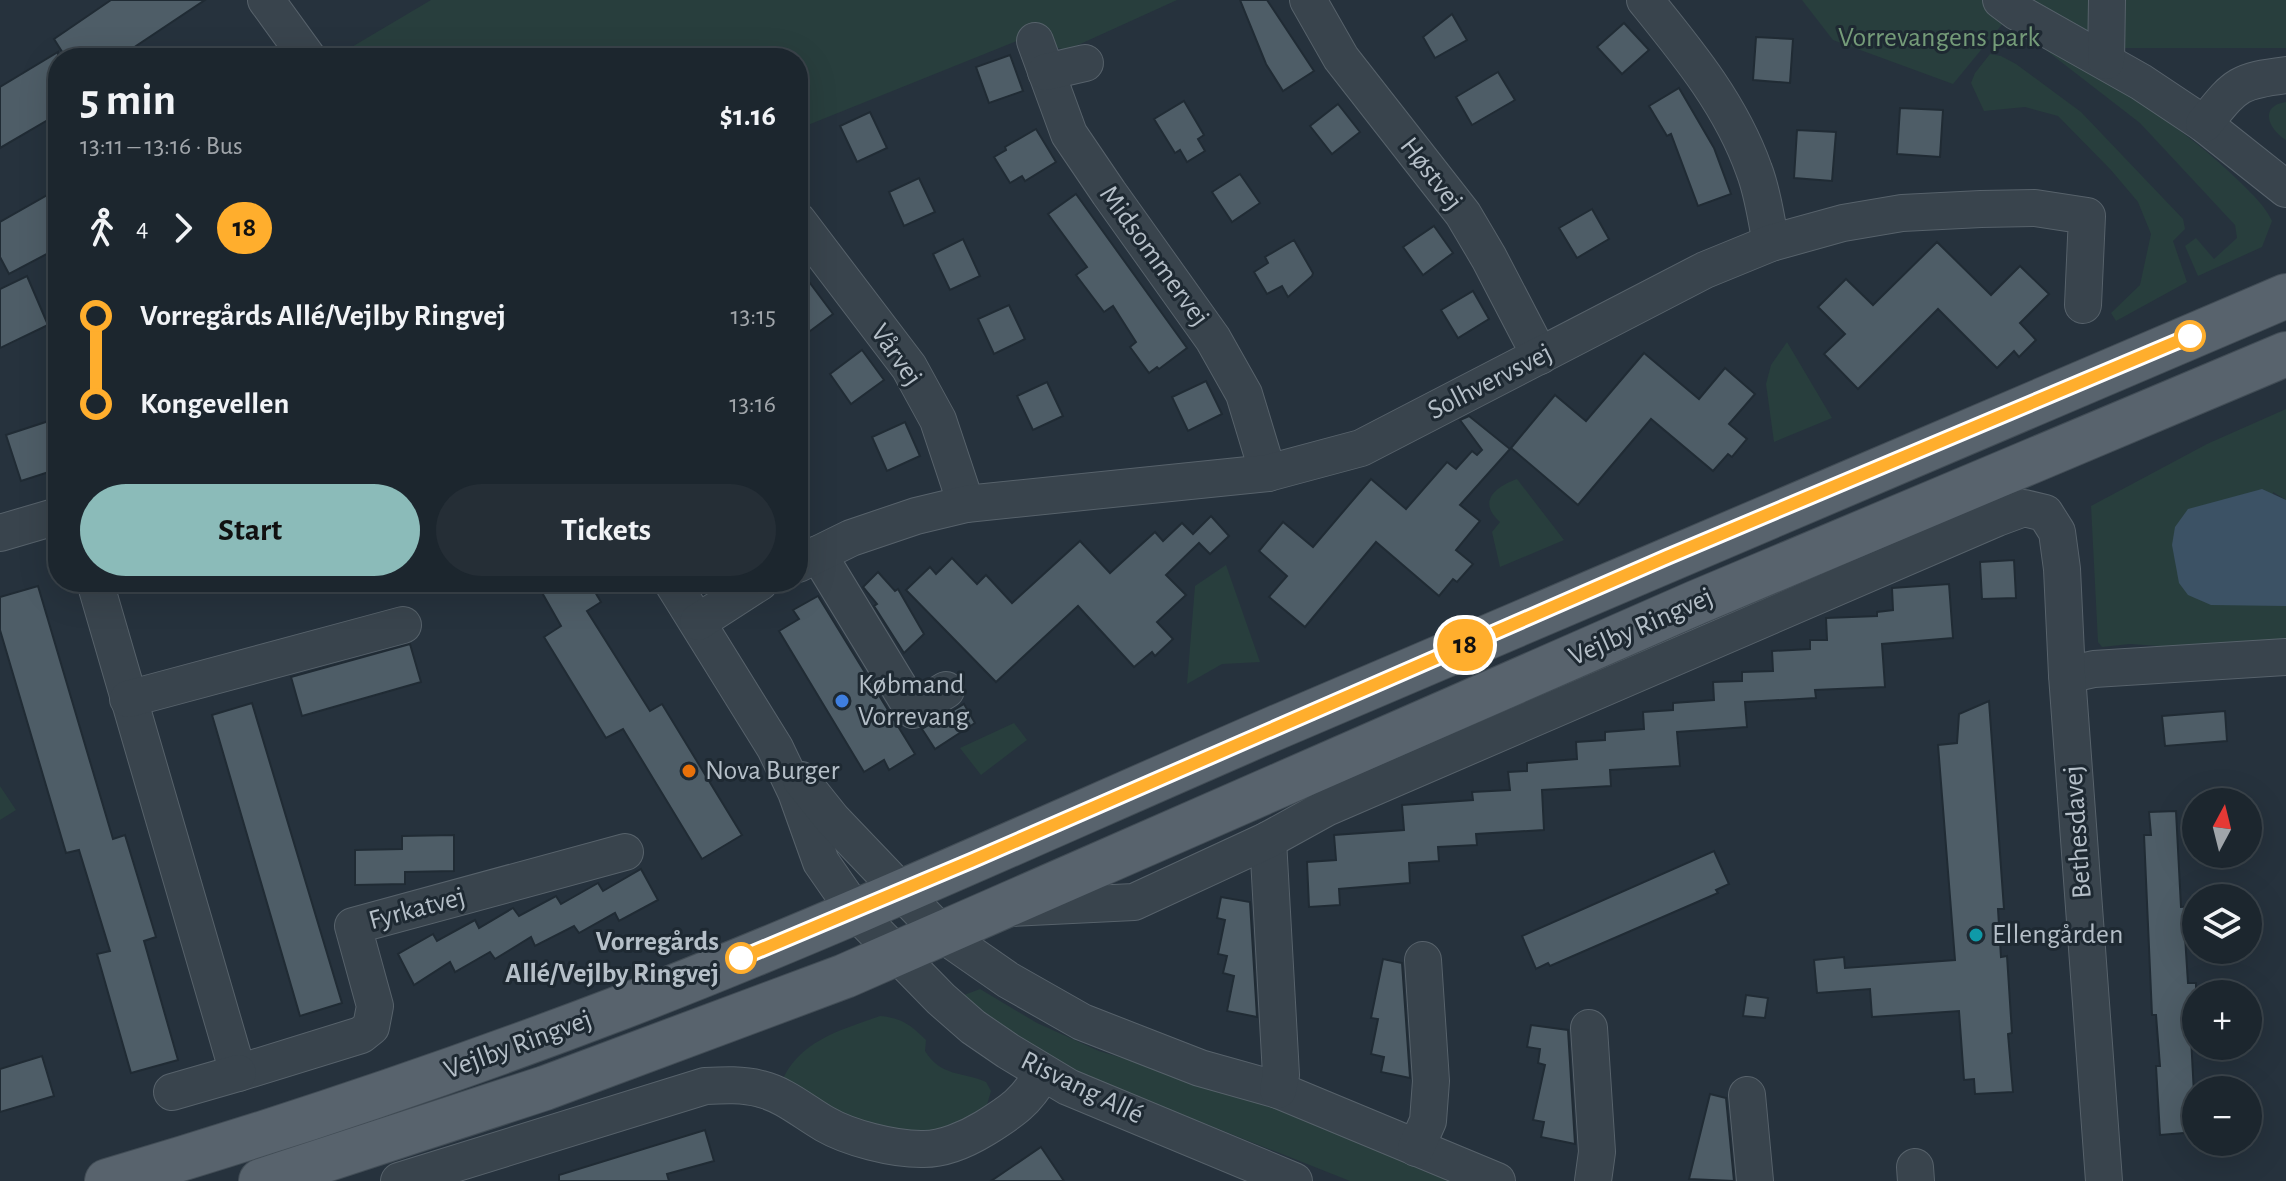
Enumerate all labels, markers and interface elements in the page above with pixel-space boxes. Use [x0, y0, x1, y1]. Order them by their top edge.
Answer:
park label: Vorrevangens park [1838, 24, 2040, 52]
text: 5 min [80, 79, 176, 123]
text: $1.16 [720, 101, 776, 131]
text: 13:11 – 13:16 · Bus [80, 133, 243, 159]
street label: Høstvej [1394, 133, 1468, 215]
street label: Midsommervej [1094, 181, 1214, 331]
icon: walk [80, 206, 124, 250]
icon: forward [161, 206, 205, 250]
text: 18 [233, 214, 256, 242]
text: 4 [136, 215, 149, 241]
text: Vorregårds Allé/Vejlby Ringvej [140, 301, 506, 331]
text: 13:15 [731, 303, 776, 329]
street label: Vårvej [865, 319, 927, 391]
unlabelled marker [2175, 321, 2205, 351]
street label: Solhvervsvej [1423, 339, 1557, 425]
text: Kongevellen [140, 389, 289, 419]
text: 13:16 [729, 391, 776, 417]
button: Start [80, 484, 420, 576]
button: Tickets [436, 484, 776, 576]
street label: Vejlby Ringvej [1565, 583, 1717, 671]
line badge: 18 [1429, 619, 1501, 671]
text: 18 [1453, 631, 1477, 659]
place label: Købmand Vorrevang [858, 671, 969, 731]
marker: Købmand Vorrevang [833, 692, 851, 710]
place label: Nova Burger [705, 757, 840, 785]
marker: Nova Burger [680, 762, 698, 780]
street label: Bethesdavej [2059, 765, 2097, 899]
north arrow [2182, 788, 2262, 868]
map controls [2182, 788, 2262, 1156]
street label: Fyrkatvej [366, 883, 468, 935]
button: layers [2182, 884, 2262, 964]
place label: Ellengården [1992, 921, 2123, 949]
marker: Ellengården [1967, 926, 1985, 944]
place label: Vorregårds Allé/Vejlby Ringvej [505, 928, 719, 988]
marker: Vorregårds Allé/Vejlby Ringvej [726, 943, 756, 973]
button: + [2182, 980, 2262, 1060]
street label: Vejlby Ringvej [441, 1005, 595, 1085]
street label: Risvang Allé [1016, 1046, 1148, 1130]
button: − [2182, 1076, 2262, 1156]

